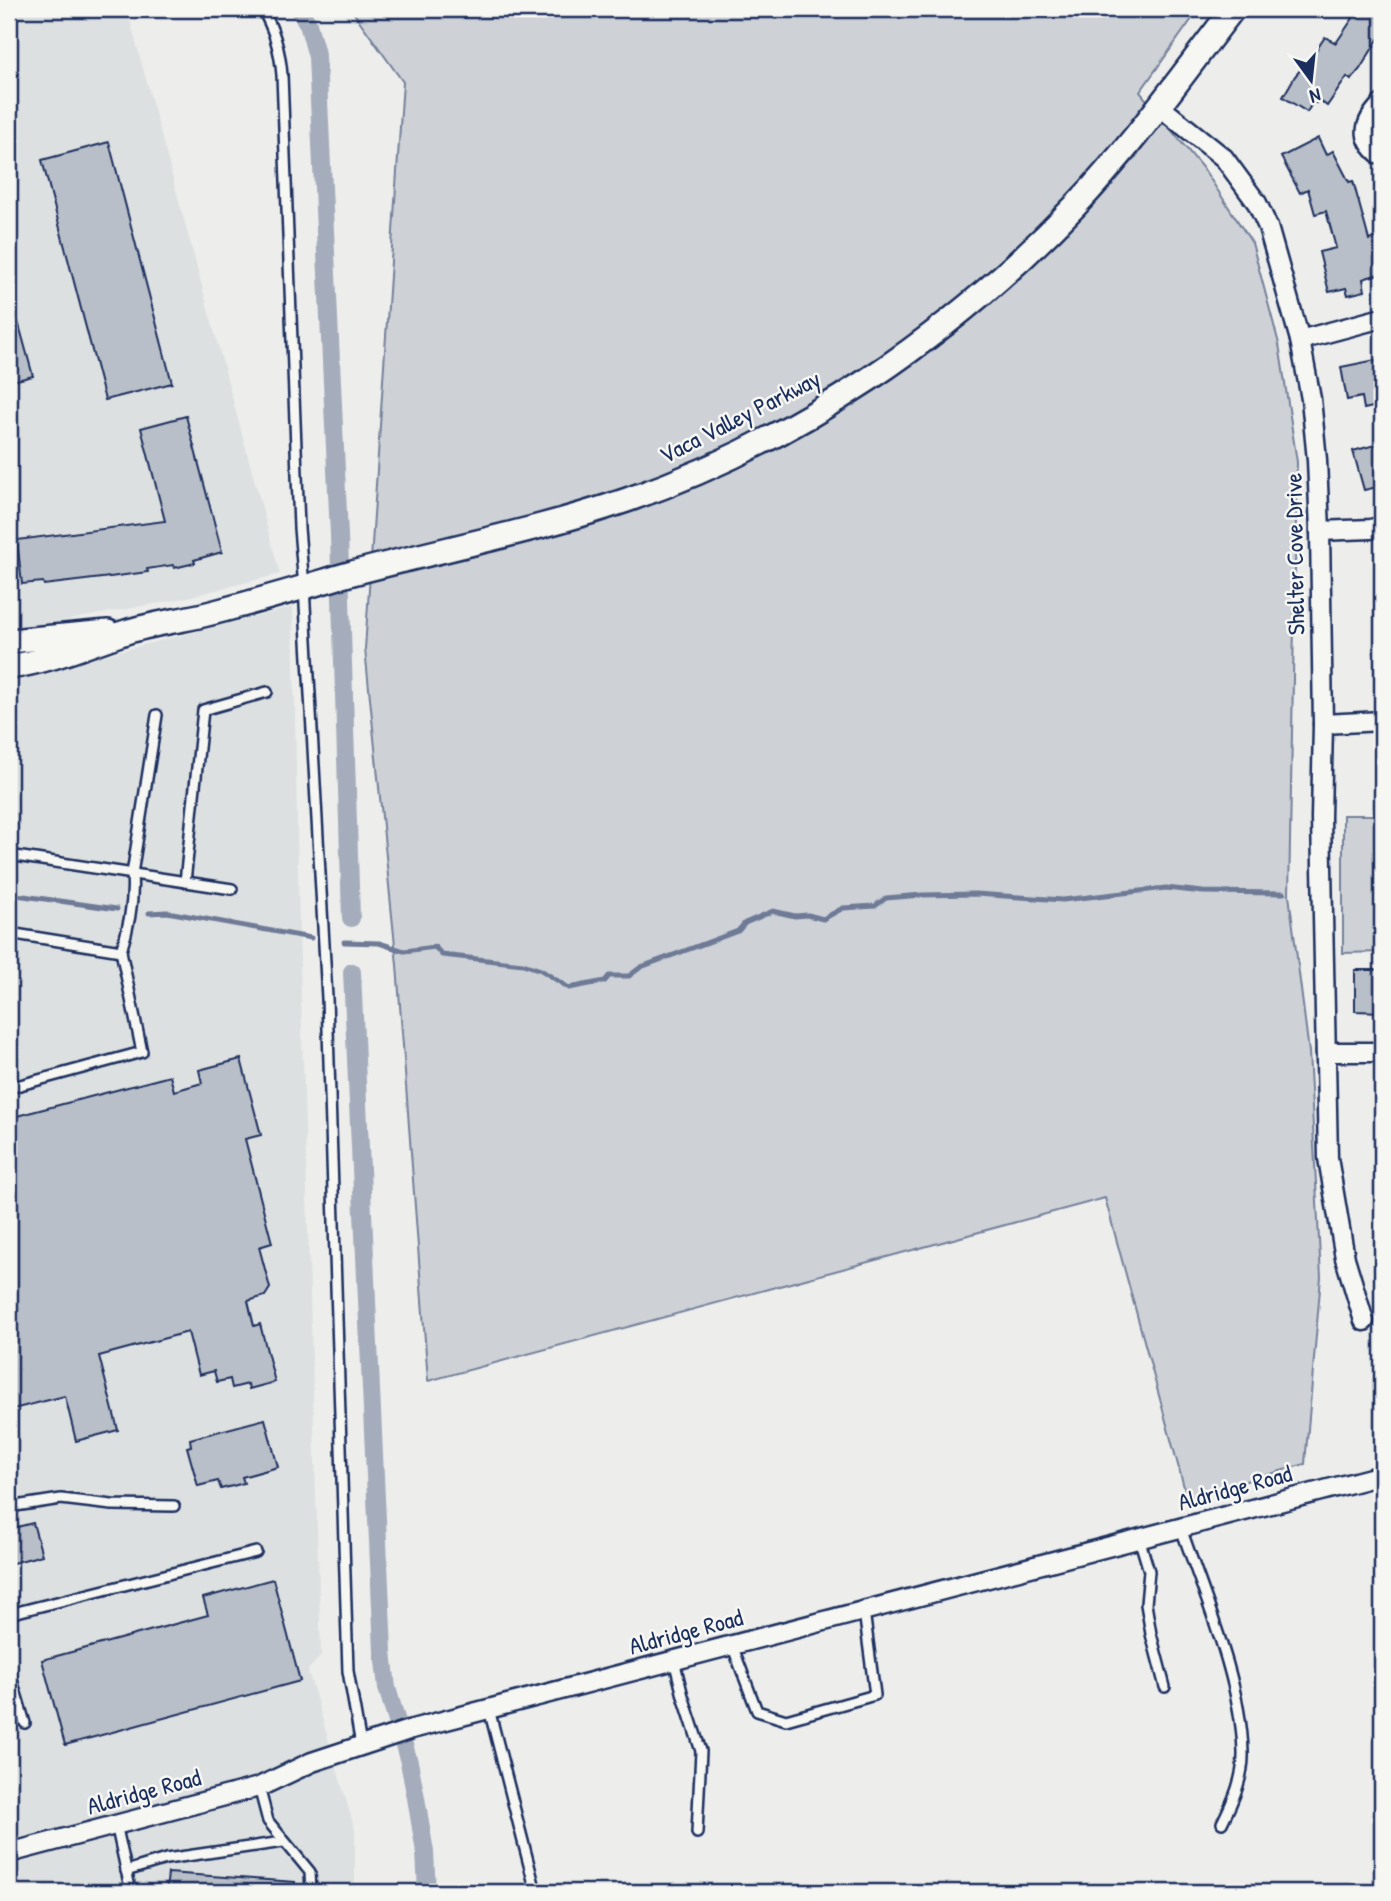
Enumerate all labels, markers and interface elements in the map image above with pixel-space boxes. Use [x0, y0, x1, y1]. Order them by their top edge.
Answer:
north arrow [1276, 46, 1346, 116]
text: N [1307, 83, 1324, 110]
street label: Vaca Valley Parkway [654, 362, 825, 470]
street label: Shelter Cove Drive [1277, 472, 1311, 635]
street label: Aldridge Road [1174, 1456, 1295, 1518]
street label: Aldridge Road [625, 1600, 746, 1662]
street label: Aldridge Road [83, 1760, 204, 1822]

